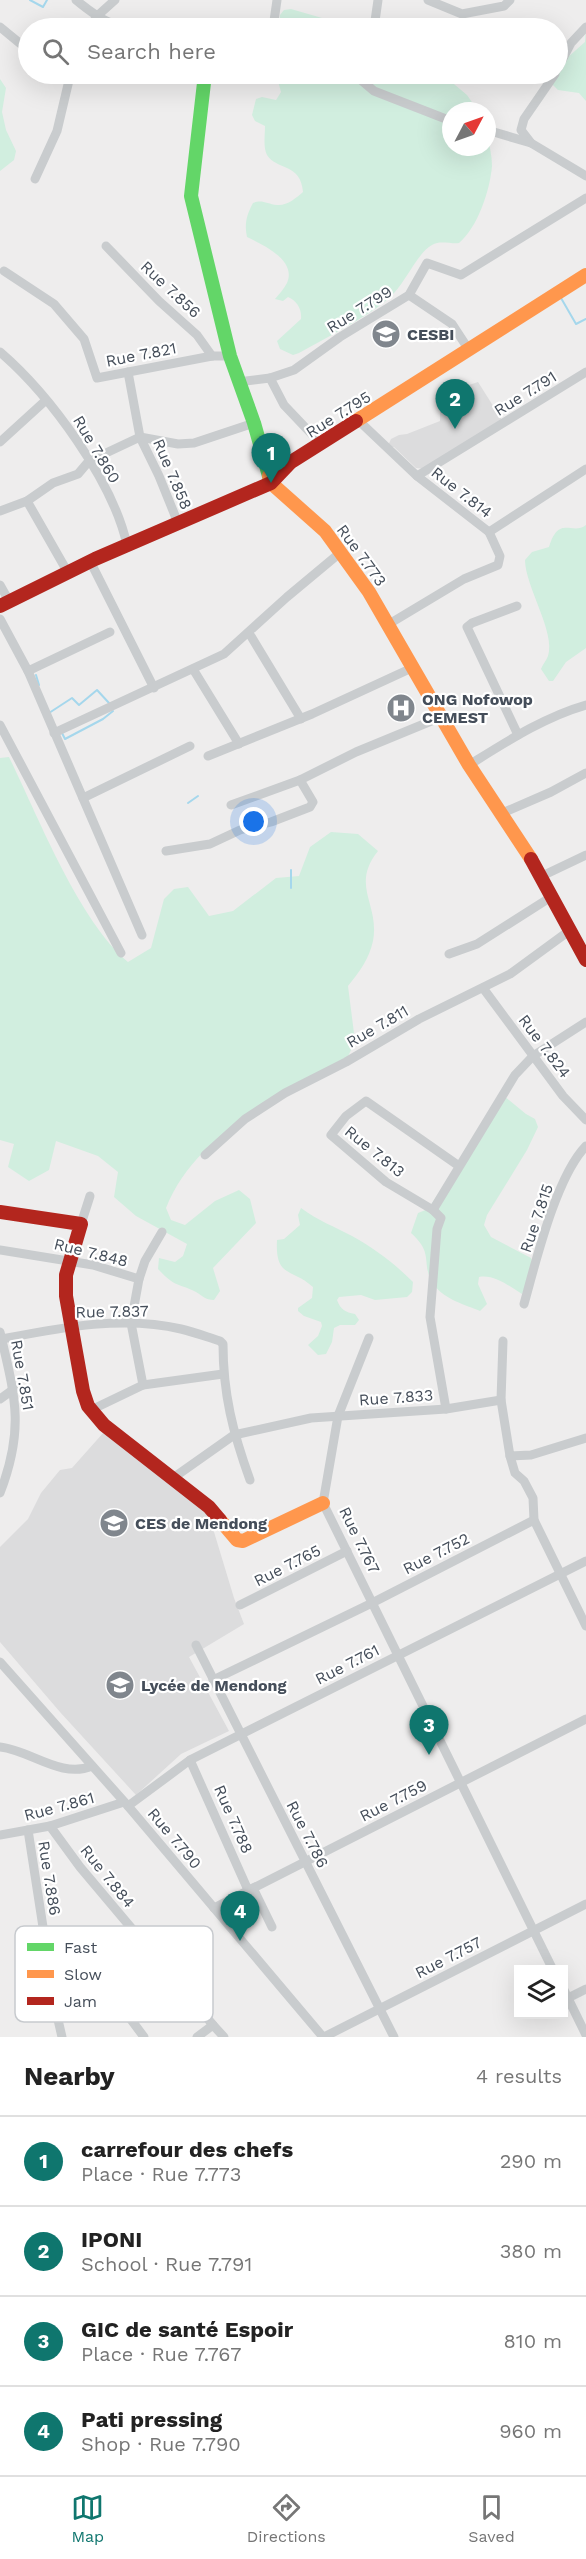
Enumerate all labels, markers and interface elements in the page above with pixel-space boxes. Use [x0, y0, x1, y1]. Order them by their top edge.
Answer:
search box [18, 18, 568, 84]
icon: search [39, 35, 72, 68]
text: Search here [87, 39, 216, 64]
north arrow [442, 102, 496, 156]
street label: Rue 7.856 [137, 257, 205, 322]
street label: Rue 7.799 [323, 282, 395, 337]
school or university icon: CESBI [370, 318, 402, 350]
place label: CESBI [407, 325, 454, 344]
street label: Rue 7.821 [104, 338, 178, 371]
street label: Rue 7.791 [491, 367, 560, 420]
pin: 2 [436, 380, 474, 429]
street label: Rue 7.795 [302, 387, 374, 442]
street label: Rue 7.860 [69, 412, 124, 487]
pin: 1 [252, 434, 290, 483]
street label: Rue 7.858 [149, 436, 196, 512]
street label: Rue 7.814 [427, 463, 496, 522]
street label: Rue 7.773 [333, 521, 390, 590]
place label: ONG Nofowop CEMEST [422, 690, 533, 727]
hospital icon: ONG Nofowop CEMEST [385, 692, 417, 724]
your location [239, 807, 268, 836]
street label: Rue 7.811 [343, 1001, 412, 1052]
street label: Rue 7.824 [515, 1011, 575, 1082]
street label: Rue 7.813 [341, 1122, 408, 1181]
street label: Rue 7.815 [516, 1181, 557, 1255]
street label: Rue 7.848 [52, 1234, 130, 1271]
street label: Rue 7.837 [75, 1301, 149, 1322]
street label: Rue 7.851 [7, 1338, 38, 1412]
street label: Rue 7.833 [358, 1385, 434, 1410]
street label: Rue 7.767 [335, 1504, 384, 1577]
school or university icon: CES de Mendong [98, 1507, 130, 1539]
place label: CES de Mendong [135, 1514, 267, 1533]
street label: Rue 7.752 [400, 1529, 473, 1578]
street label: Rue 7.765 [251, 1541, 324, 1590]
street label: Rue 7.761 [312, 1640, 382, 1689]
school or university icon: Lycée de Mendong [104, 1669, 136, 1701]
place label: Lycée de Mendong [141, 1676, 287, 1695]
pin: 3 [410, 1706, 448, 1755]
street label: Rue 7.759 [356, 1775, 430, 1825]
street label: Rue 7.788 [210, 1782, 257, 1856]
street label: Rue 7.861 [22, 1788, 96, 1825]
street label: Rue 7.786 [283, 1797, 333, 1871]
street label: Rue 7.790 [144, 1804, 206, 1873]
street label: Rue 7.886 [34, 1839, 65, 1917]
street label: Rue 7.884 [76, 1841, 139, 1912]
pin: 4 [220, 1892, 260, 1941]
legend [15, 1926, 213, 2022]
street label: Rue 7.757 [412, 1933, 485, 1982]
text: Fast [64, 1938, 97, 1957]
text: Slow [64, 1965, 102, 1984]
map controls [514, 1965, 568, 2019]
button: layers [514, 1965, 568, 2019]
text: Jam [64, 1992, 97, 2011]
text: Nearby [24, 2061, 115, 2091]
text: 4 results [476, 2064, 562, 2088]
text: carrefour des chefs [81, 2137, 293, 2162]
text: 1 [39, 2149, 48, 2173]
text: 290 m [500, 2149, 562, 2173]
text: Place · Rue 7.773 [81, 2162, 242, 2186]
text: IPONI [81, 2227, 142, 2252]
text: 2 [38, 2239, 49, 2263]
text: 380 m [500, 2239, 562, 2263]
text: School · Rue 7.791 [81, 2252, 252, 2276]
text: GIC de santé Espoir [81, 2317, 293, 2342]
text: 3 [38, 2329, 49, 2353]
text: 810 m [504, 2329, 562, 2353]
text: Place · Rue 7.767 [81, 2342, 241, 2366]
text: Pati pressing [81, 2407, 222, 2432]
text: 4 [37, 2419, 50, 2443]
text: 960 m [499, 2419, 562, 2443]
text: Shop · Rue 7.790 [81, 2432, 241, 2456]
tab: Map [71, 2491, 104, 2546]
tab: Directions [247, 2491, 326, 2546]
tab: Saved [468, 2491, 515, 2546]

